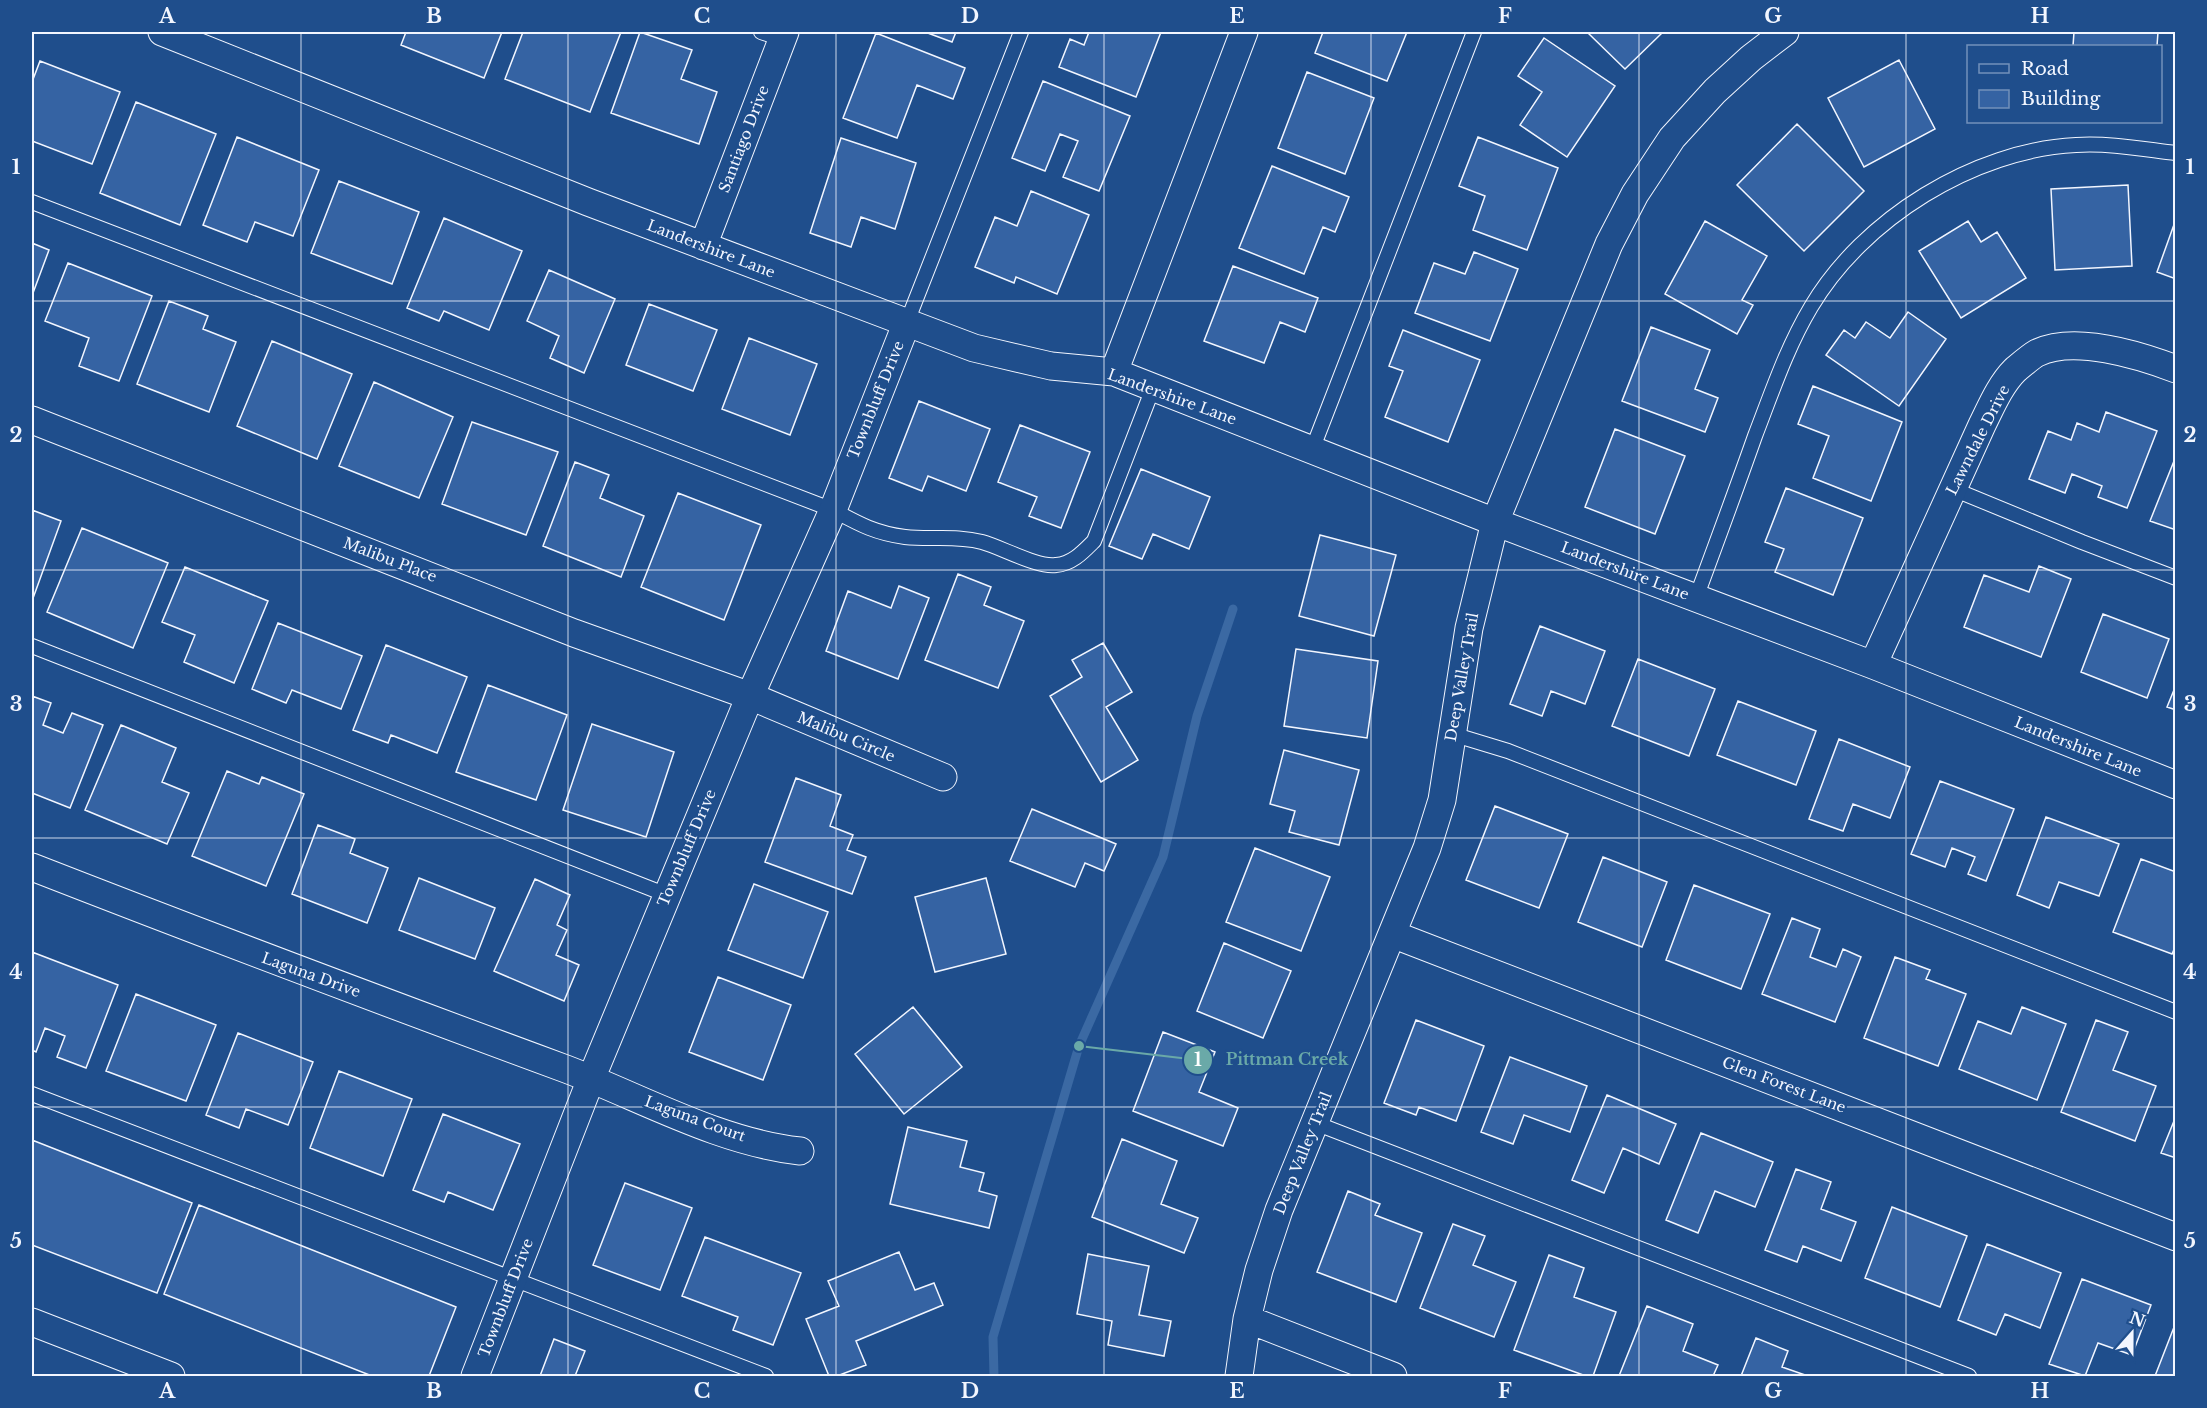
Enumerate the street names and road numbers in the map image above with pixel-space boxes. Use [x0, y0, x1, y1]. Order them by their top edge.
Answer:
street label: Santiago Drive [714, 83, 773, 195]
street label: Landershire Lane [644, 215, 778, 282]
street label: Townbluff Drive [843, 338, 908, 462]
street label: Landershire Lane [1105, 364, 1239, 429]
street label: Lawndale Drive [1942, 381, 2014, 498]
street label: Malibu Place [341, 533, 440, 586]
street label: Landershire Lane [1558, 537, 1692, 604]
street label: Deep Valley Trail [1441, 611, 1482, 743]
street label: Malibu Circle [794, 707, 898, 766]
street label: Landershire Lane [2012, 712, 2145, 781]
street label: Townbluff Drive [653, 786, 720, 909]
street label: Laguna Drive [259, 948, 363, 1001]
street label: Glen Forest Lane [1720, 1052, 1849, 1117]
street label: Deep Valley Trail [1269, 1089, 1336, 1217]
street label: Laguna Court [642, 1092, 748, 1146]
street label: Townbluff Drive [474, 1236, 537, 1360]

